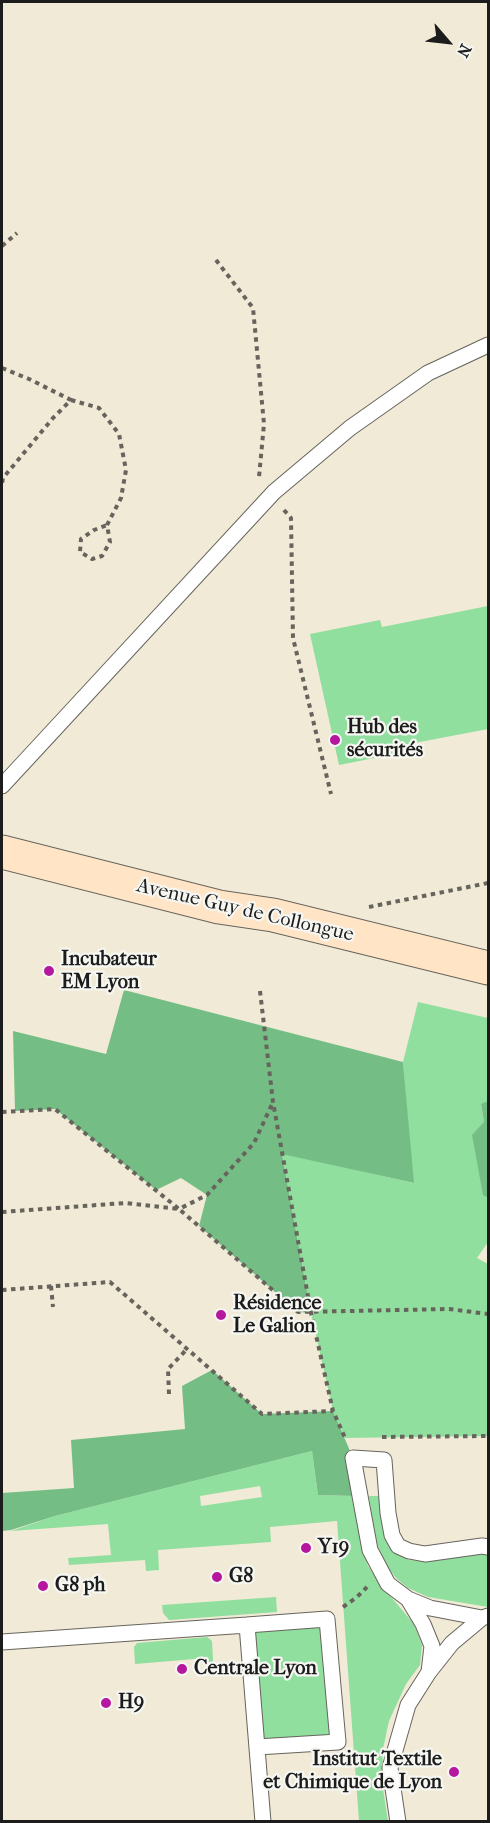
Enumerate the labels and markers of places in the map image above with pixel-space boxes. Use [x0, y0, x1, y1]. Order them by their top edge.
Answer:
place label: Hub des sécurités [347, 716, 423, 763]
marker: Hub des sécurités [328, 733, 342, 747]
place label: Incubateur EM Lyon [61, 948, 157, 995]
marker: Incubateur EM Lyon [42, 964, 56, 978]
place label: Résidence Le Galion [233, 1292, 321, 1339]
marker: Résidence Le Galion [214, 1308, 228, 1322]
place label: Y19 [318, 1536, 349, 1560]
marker: Y19 [299, 1541, 313, 1555]
place label: G8 [229, 1565, 253, 1589]
marker: G8 [210, 1570, 224, 1584]
place label: G8 ph [55, 1574, 105, 1598]
marker: G8 ph [36, 1579, 50, 1593]
place label: Centrale Lyon [194, 1657, 317, 1681]
marker: Centrale Lyon [175, 1662, 189, 1676]
place label: H9 [118, 1691, 144, 1715]
marker: H9 [99, 1696, 113, 1710]
place label: Institut Textile et Chimique de Lyon [263, 1748, 442, 1795]
marker: Institut Textile et Chimique de Lyon [447, 1765, 461, 1779]

